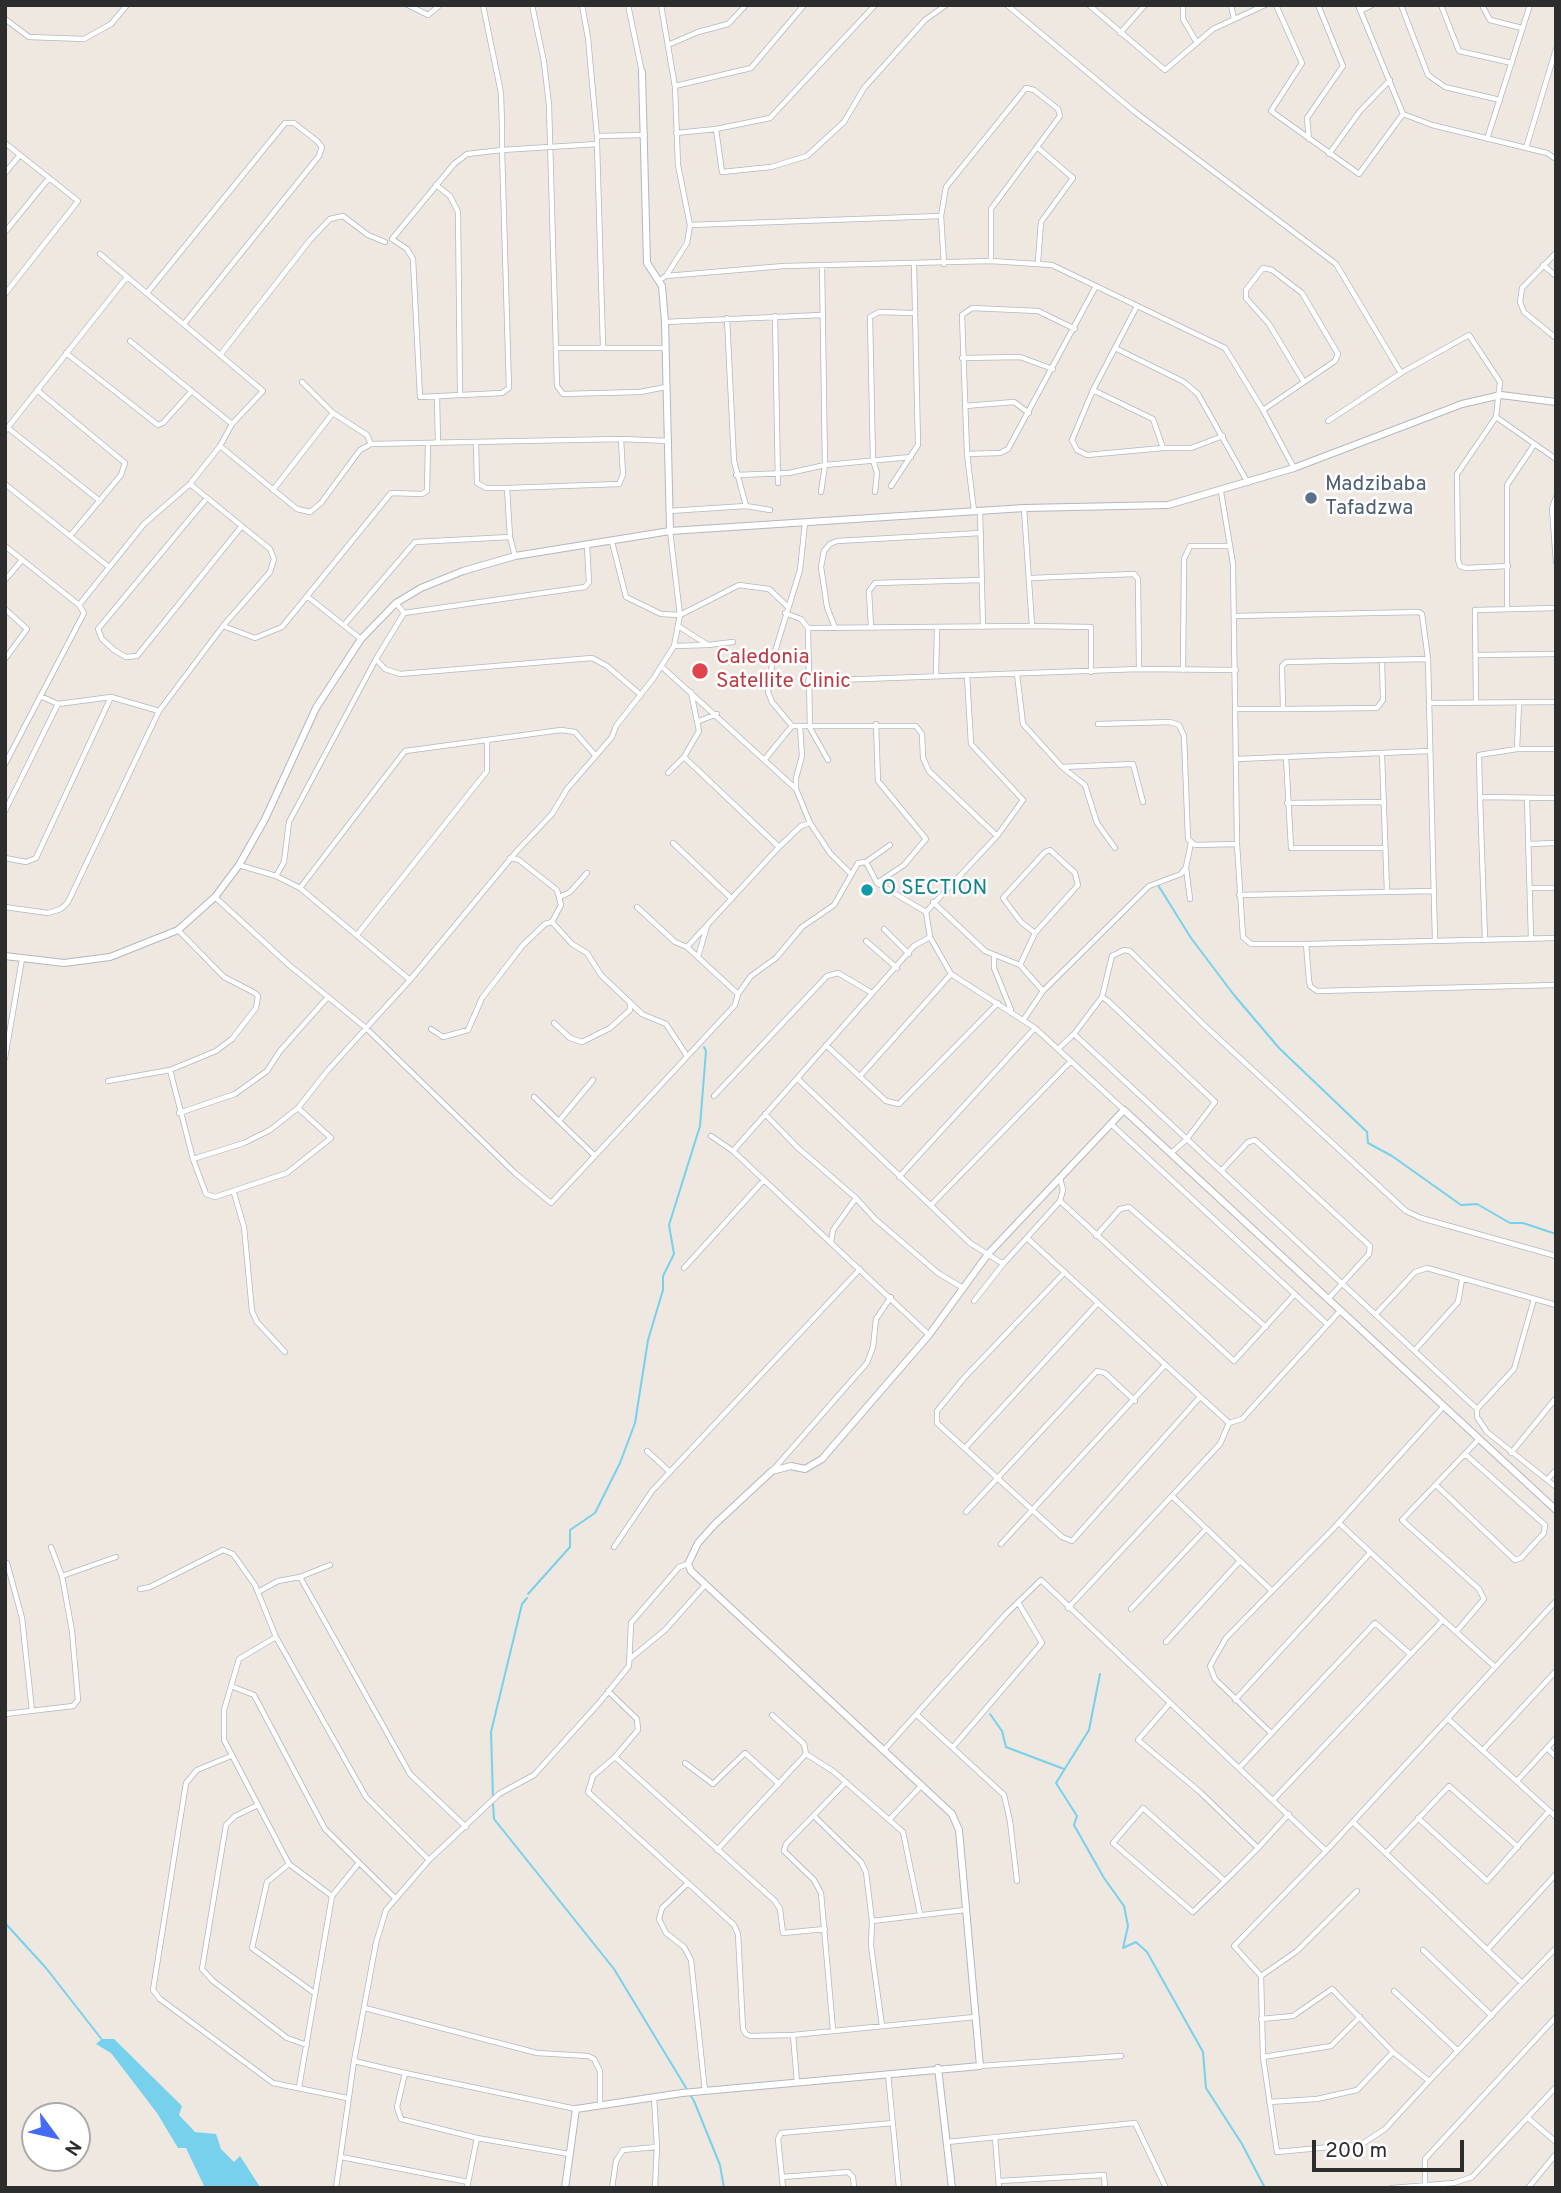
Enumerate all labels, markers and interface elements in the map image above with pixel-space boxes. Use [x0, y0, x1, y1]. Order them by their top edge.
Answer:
place label: Madzibaba Tafadzwa [1325, 473, 1427, 523]
marker: Madzibaba Tafadzwa [1303, 490, 1319, 506]
place label: Caledonia Satellite Clinic [716, 646, 851, 696]
marker: Caledonia Satellite Clinic [690, 661, 710, 681]
place label: O SECTION [881, 877, 987, 903]
marker: O SECTION [859, 882, 875, 898]
north arrow [21, 2102, 91, 2172]
scale bar [1316, 2126, 1468, 2170]
text: N [58, 2135, 86, 2160]
text: 200 m [1325, 2138, 1387, 2165]

